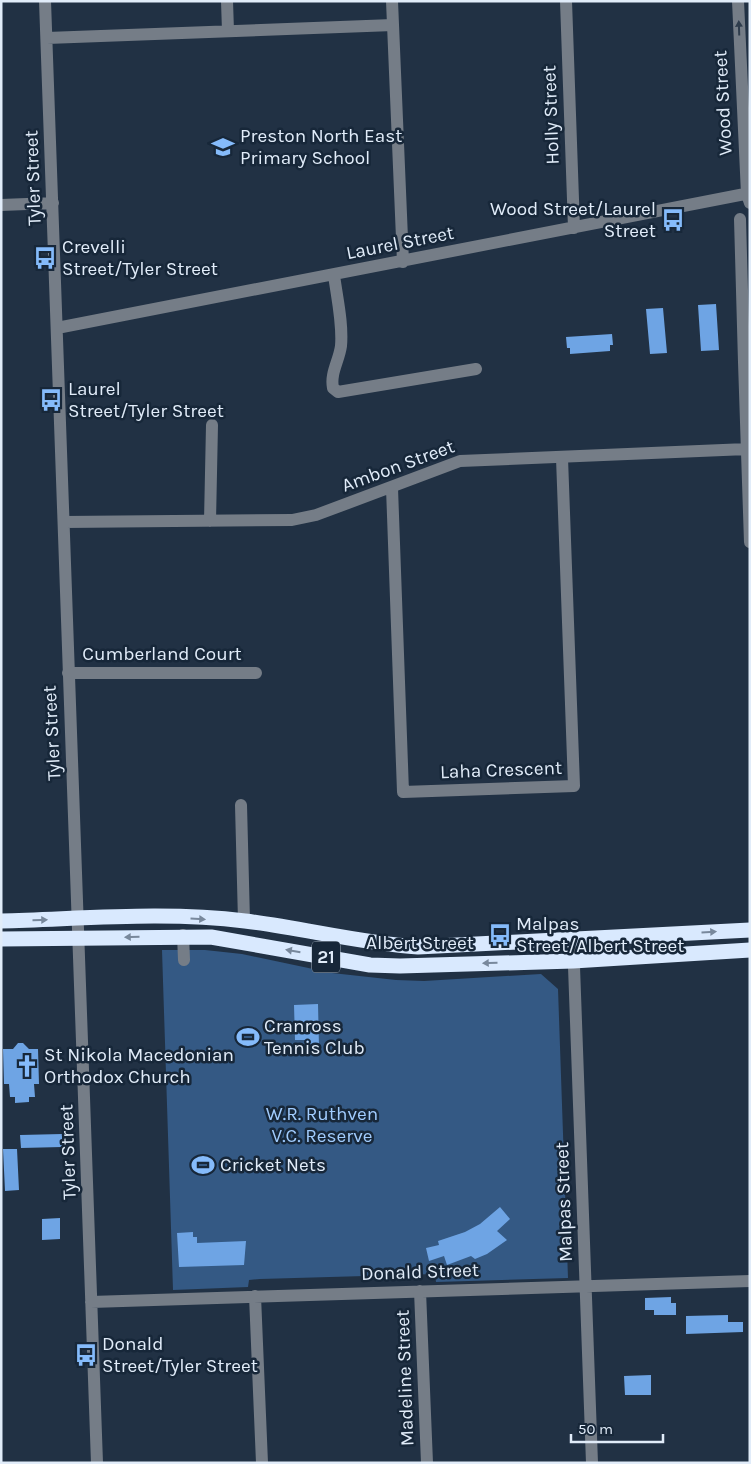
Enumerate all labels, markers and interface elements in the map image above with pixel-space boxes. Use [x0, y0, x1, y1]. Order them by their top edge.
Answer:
one-way arrow [735, 20, 743, 36]
street label: Wood Street [709, 50, 737, 156]
street label: Holly Street [538, 65, 564, 165]
place label: Preston North East Primary School [240, 125, 402, 169]
street label: Tyler Street [20, 130, 46, 226]
school or university icon: Preston North East Primary School [210, 134, 236, 160]
place label: Wood Street/Laurel Street [490, 198, 656, 242]
bus stop icon: Wood Street/Laurel Street [660, 207, 686, 233]
street label: Laurel Street [344, 222, 456, 264]
place label: Crevelli Street/Tyler Street [62, 236, 218, 280]
bus stop icon: Crevelli Street/Tyler Street [32, 245, 58, 271]
place label: Laurel Street/Tyler Street [68, 378, 224, 422]
bus stop icon: Laurel Street/Tyler Street [38, 387, 64, 413]
street label: Ambon Street [339, 435, 457, 497]
street label: Cumberland Court [82, 643, 242, 665]
street label: Tyler Street [39, 685, 65, 781]
street label: Laha Crescent [440, 757, 562, 783]
place label: Malpas Street/Albert Street [516, 913, 684, 957]
one-way arrow [190, 915, 206, 923]
one-way arrow [33, 916, 49, 924]
bus stop icon: Malpas Street/Albert Street [487, 922, 513, 948]
one-way arrow [701, 927, 717, 935]
street label: Albert Street [366, 932, 474, 954]
one-way arrow [124, 933, 140, 941]
road number: 21 [312, 942, 340, 972]
one-way arrow [285, 947, 301, 955]
one-way arrow [481, 960, 497, 968]
place label: Cranross Tennis Club [264, 1015, 365, 1059]
sports icon: Cranross Tennis Club [235, 1024, 261, 1050]
place label: St Nikola Macedonian Orthodox Church [44, 1044, 234, 1088]
church icon: St Nikola Macedonian Orthodox Church [14, 1053, 40, 1079]
park label: W.R. Ruthven V.C. Reserve [266, 1103, 378, 1147]
street label: Tyler Street [55, 1104, 81, 1200]
street label: Malpas Street [551, 1142, 577, 1262]
sports icon: Cricket Nets [190, 1152, 216, 1178]
place label: Cricket Nets [220, 1154, 326, 1176]
street label: Donald Street [361, 1259, 479, 1285]
street label: Madeline Street [392, 1309, 418, 1447]
place label: Donald Street/Tyler Street [102, 1333, 258, 1377]
bus stop icon: Donald Street/Tyler Street [73, 1342, 99, 1368]
scale bar [571, 1412, 664, 1444]
text: 50 m [578, 1420, 613, 1438]

